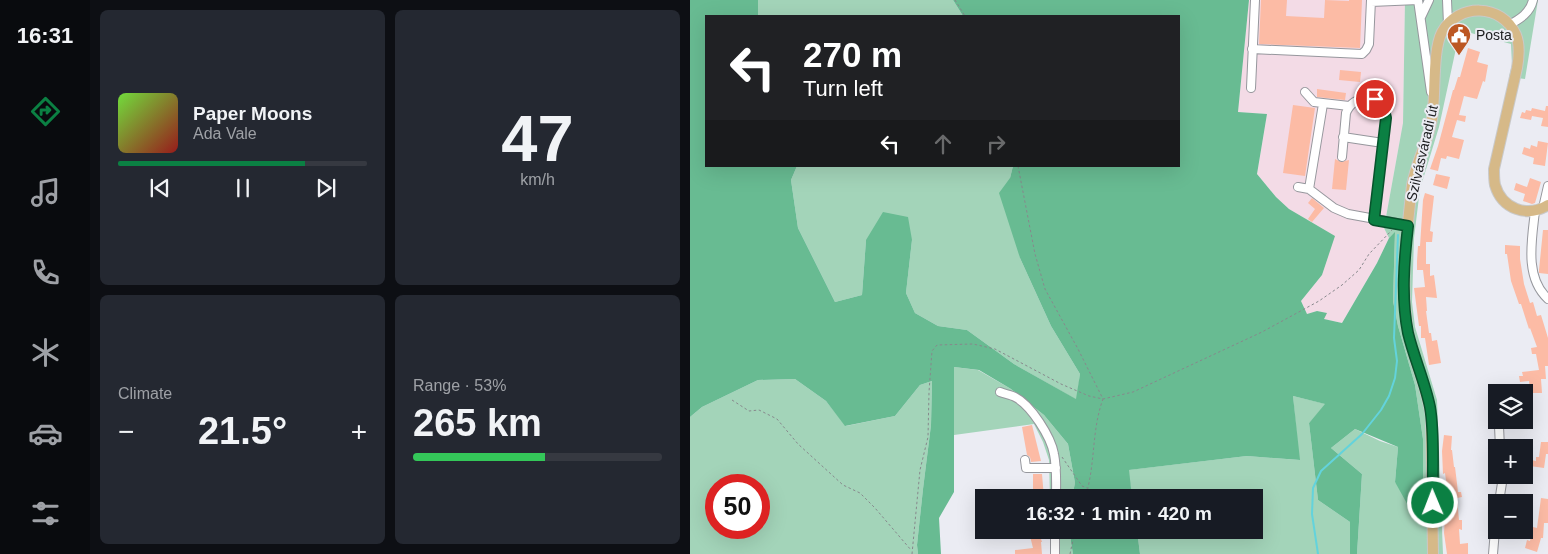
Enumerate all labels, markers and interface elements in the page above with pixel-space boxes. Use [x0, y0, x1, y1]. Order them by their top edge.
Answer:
public building icon: Posta [1446, 22, 1472, 56]
text: 16:31 [17, 23, 73, 48]
place label: Posta [1476, 27, 1512, 43]
icon: left [720, 35, 785, 100]
text: 270 m [803, 35, 902, 74]
text: Turn left [803, 76, 883, 101]
pin [1354, 78, 1396, 120]
icon: arrive [1361, 85, 1389, 113]
icon: directions [28, 94, 63, 129]
text: 47 [501, 102, 574, 175]
text: Paper Moons [193, 103, 312, 124]
street label: Szilvásváradi út [1403, 103, 1441, 203]
text: Ada Vale [193, 125, 257, 142]
icon: left [876, 130, 904, 158]
icon: ahead [929, 130, 957, 158]
icon: right [982, 130, 1010, 158]
text: km/h [520, 171, 555, 188]
icon: previous [146, 174, 174, 202]
icon: pause [229, 174, 257, 202]
icon: next [312, 174, 340, 202]
icon: music [28, 175, 63, 210]
icon: phone [28, 255, 63, 290]
icon: climate [28, 335, 63, 370]
text: Range · 53% [413, 377, 506, 394]
map controls [1488, 384, 1533, 539]
button: layers [1488, 384, 1533, 429]
text: Climate [118, 385, 172, 402]
text: 265 km [413, 402, 542, 444]
text: 21.5° [198, 410, 287, 452]
icon: car [28, 416, 63, 451]
text: − [118, 416, 134, 447]
text: + [351, 416, 367, 447]
button: + [1488, 439, 1533, 484]
speed limit sign: 50 [705, 474, 770, 539]
position arrow [1406, 476, 1458, 528]
button: − [1488, 494, 1533, 539]
icon: filters [28, 496, 63, 531]
text: 16:32 · 1 min · 420 m [1026, 503, 1212, 524]

